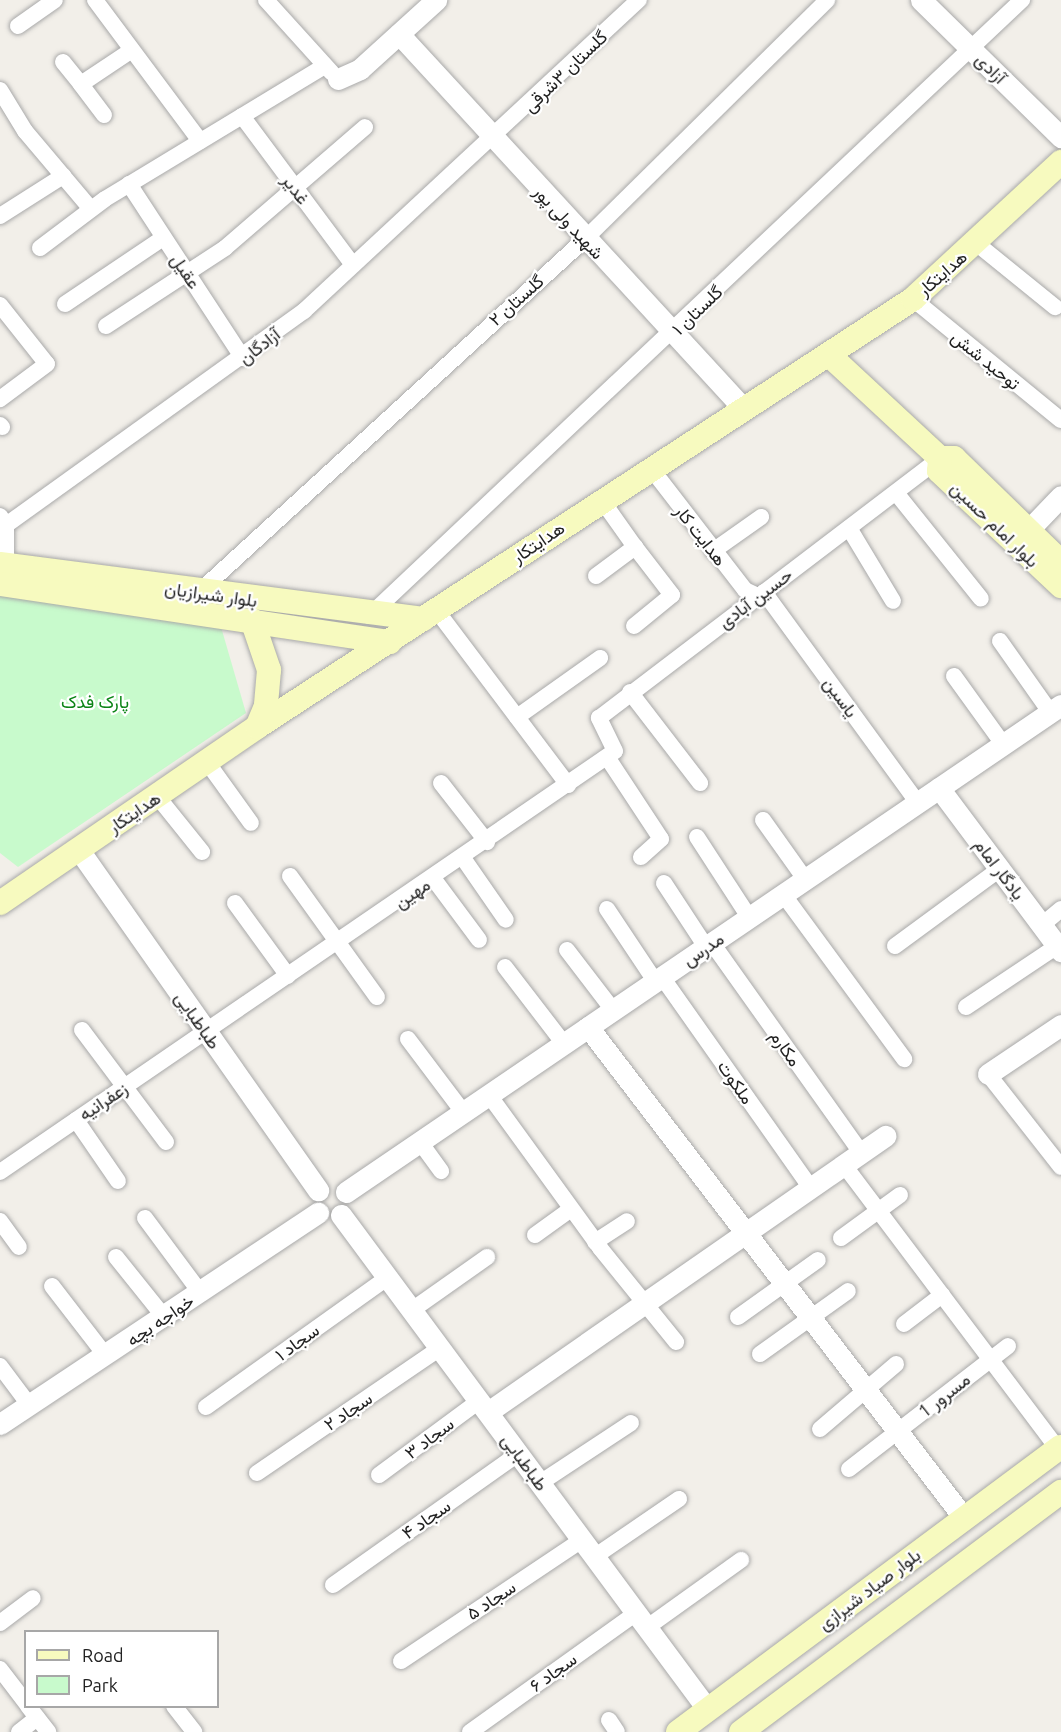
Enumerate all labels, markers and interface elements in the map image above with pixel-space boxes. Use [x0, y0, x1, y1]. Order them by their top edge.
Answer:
street label: گلستان ۳شرقی [518, 26, 612, 116]
street label: آزادی [971, 48, 1011, 88]
street label: غدیر [278, 170, 314, 208]
street label: شهید ولی پور [529, 181, 609, 263]
street label: هدایتکار [913, 246, 971, 300]
street label: عقیل [167, 249, 205, 293]
street label: گلستان ۲ [484, 270, 548, 330]
street label: گلستان ۱ [667, 281, 727, 339]
street label: آزادگان [234, 323, 284, 369]
street label: توحید شش [947, 326, 1025, 394]
street label: بلوار امام حسین [946, 477, 1044, 571]
street label: هدایت کار [670, 500, 732, 570]
street label: هدایتکار [508, 517, 568, 567]
street label: حسین آبادی [714, 563, 796, 633]
street label: بلوار شیرازیان [163, 577, 259, 611]
street label: یاسین [819, 673, 863, 721]
park label: پارک فدک [61, 690, 129, 712]
street label: هدایتکار [104, 787, 164, 837]
street label: یادگار امام [970, 834, 1030, 904]
street label: مهین [390, 873, 434, 913]
street label: مدرس [678, 927, 728, 971]
street label: طباطبایی [170, 987, 226, 1053]
street label: مکارم [766, 1026, 806, 1070]
street label: ملکوت [713, 1056, 759, 1108]
street label: زعفرانیه [75, 1077, 131, 1125]
street label: خواجه بچه [122, 1290, 198, 1350]
street label: سجاد ۱ [271, 1319, 323, 1365]
street label: مسرور 1 [914, 1368, 974, 1422]
street label: سجاد ۲ [320, 1387, 376, 1435]
street label: سجاد ۳ [400, 1413, 458, 1463]
street label: طباطبایی [497, 1429, 553, 1495]
street label: سجاد ۴ [398, 1495, 454, 1543]
street label: بلوار صیاد شیرازی [814, 1543, 924, 1635]
street label: سجاد ۵ [462, 1576, 520, 1624]
legend [24, 1630, 219, 1708]
text: Road [82, 1645, 124, 1665]
street label: سجاد ۶ [525, 1648, 581, 1696]
text: Park [82, 1675, 118, 1695]

